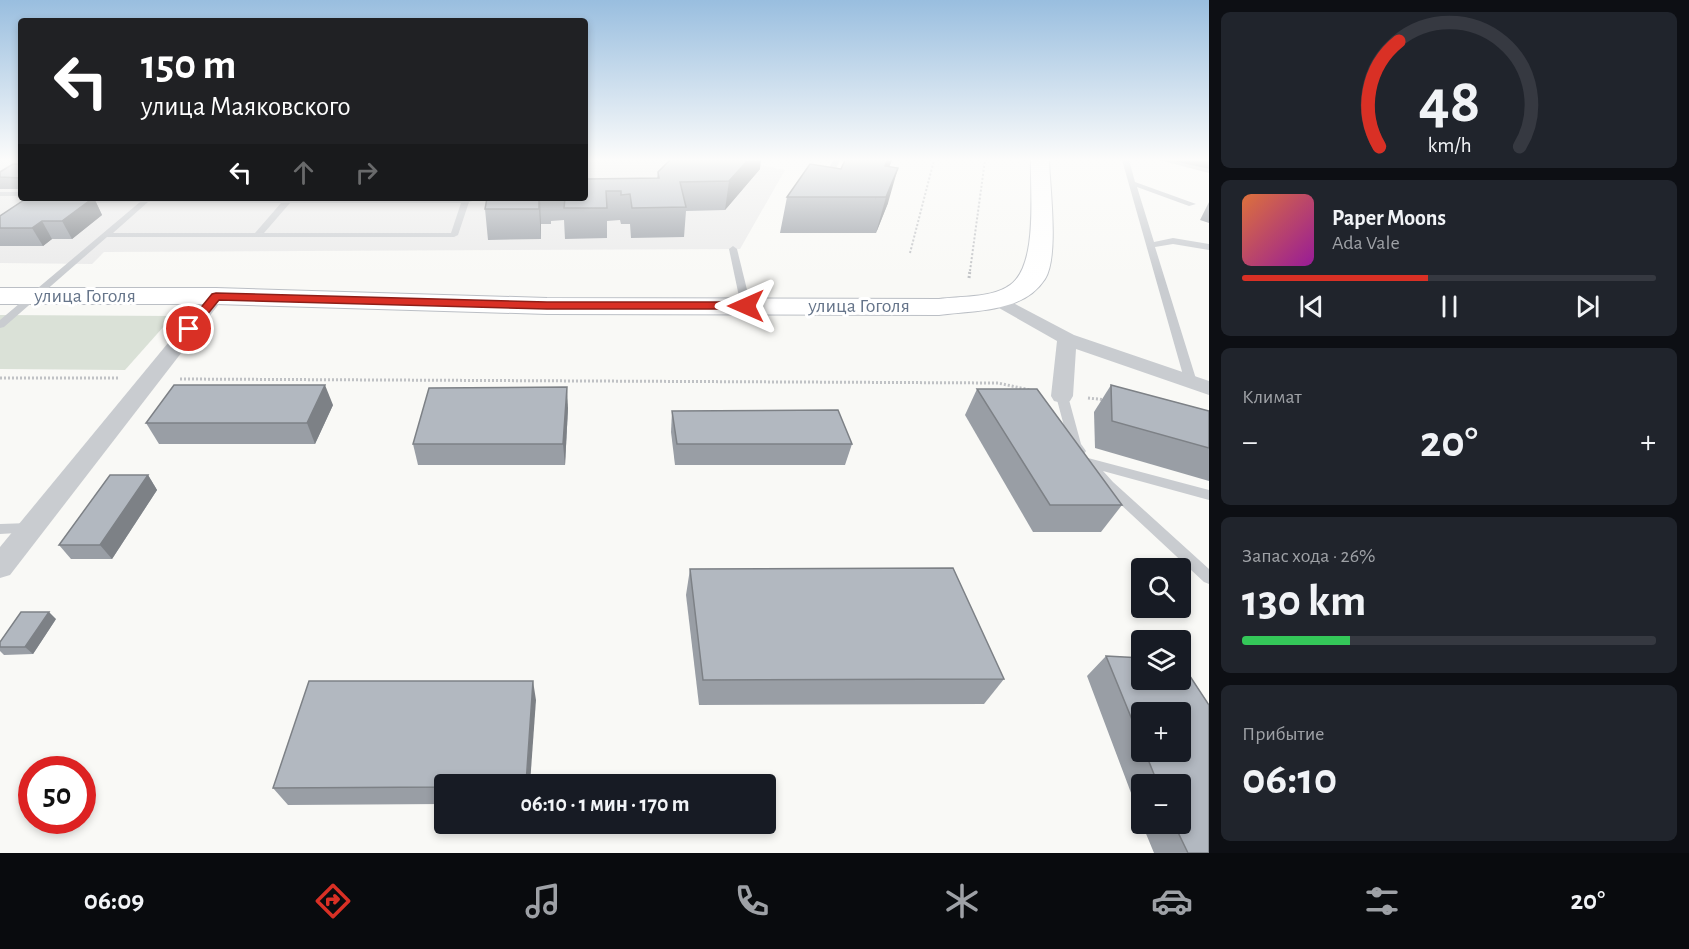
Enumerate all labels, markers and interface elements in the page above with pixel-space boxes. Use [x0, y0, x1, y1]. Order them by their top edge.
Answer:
icon: left [42, 42, 120, 120]
text: 150 m [141, 44, 236, 86]
text: 48 [1418, 71, 1480, 133]
text: улица Маяковского [141, 93, 351, 120]
text: km/h [1427, 135, 1471, 156]
icon: left [224, 156, 257, 189]
icon: ahead [287, 156, 320, 189]
icon: right [350, 156, 383, 189]
text: Paper Moons [1332, 207, 1446, 229]
text: Ada Vale [1332, 233, 1400, 253]
position arrow [714, 274, 778, 338]
street label: улица Гоголя [33, 286, 136, 306]
icon: previous [1295, 290, 1328, 323]
icon: pause [1433, 290, 1466, 323]
icon: next [1571, 290, 1604, 323]
street label: улица Гоголя [807, 296, 910, 316]
pin [163, 303, 214, 354]
icon: arrive [172, 312, 205, 345]
text: Климат [1242, 387, 1302, 407]
text: 20° [1420, 420, 1478, 465]
text: − [1242, 426, 1258, 459]
text: + [1640, 426, 1656, 459]
text: Запас хода · 26% [1242, 546, 1376, 566]
map controls [1131, 558, 1191, 834]
button: search [1131, 558, 1191, 618]
text: 130 km [1242, 579, 1366, 624]
button: layers [1131, 630, 1191, 690]
button: + [1131, 702, 1191, 762]
text: Прибытие [1242, 724, 1324, 744]
speed limit sign: 50 [18, 756, 96, 834]
text: 06:10 [1242, 757, 1337, 802]
button: − [1131, 774, 1191, 834]
text: 06:10 · 1 мин · 170 m [521, 793, 689, 815]
icon: directions [312, 880, 354, 922]
icon: music [522, 880, 564, 922]
icon: phone [731, 880, 773, 922]
icon: climate [941, 880, 983, 922]
icon: car [1151, 880, 1193, 922]
icon: filters [1361, 880, 1403, 922]
text: 06:09 [84, 887, 144, 914]
text: 20° [1570, 887, 1605, 914]

